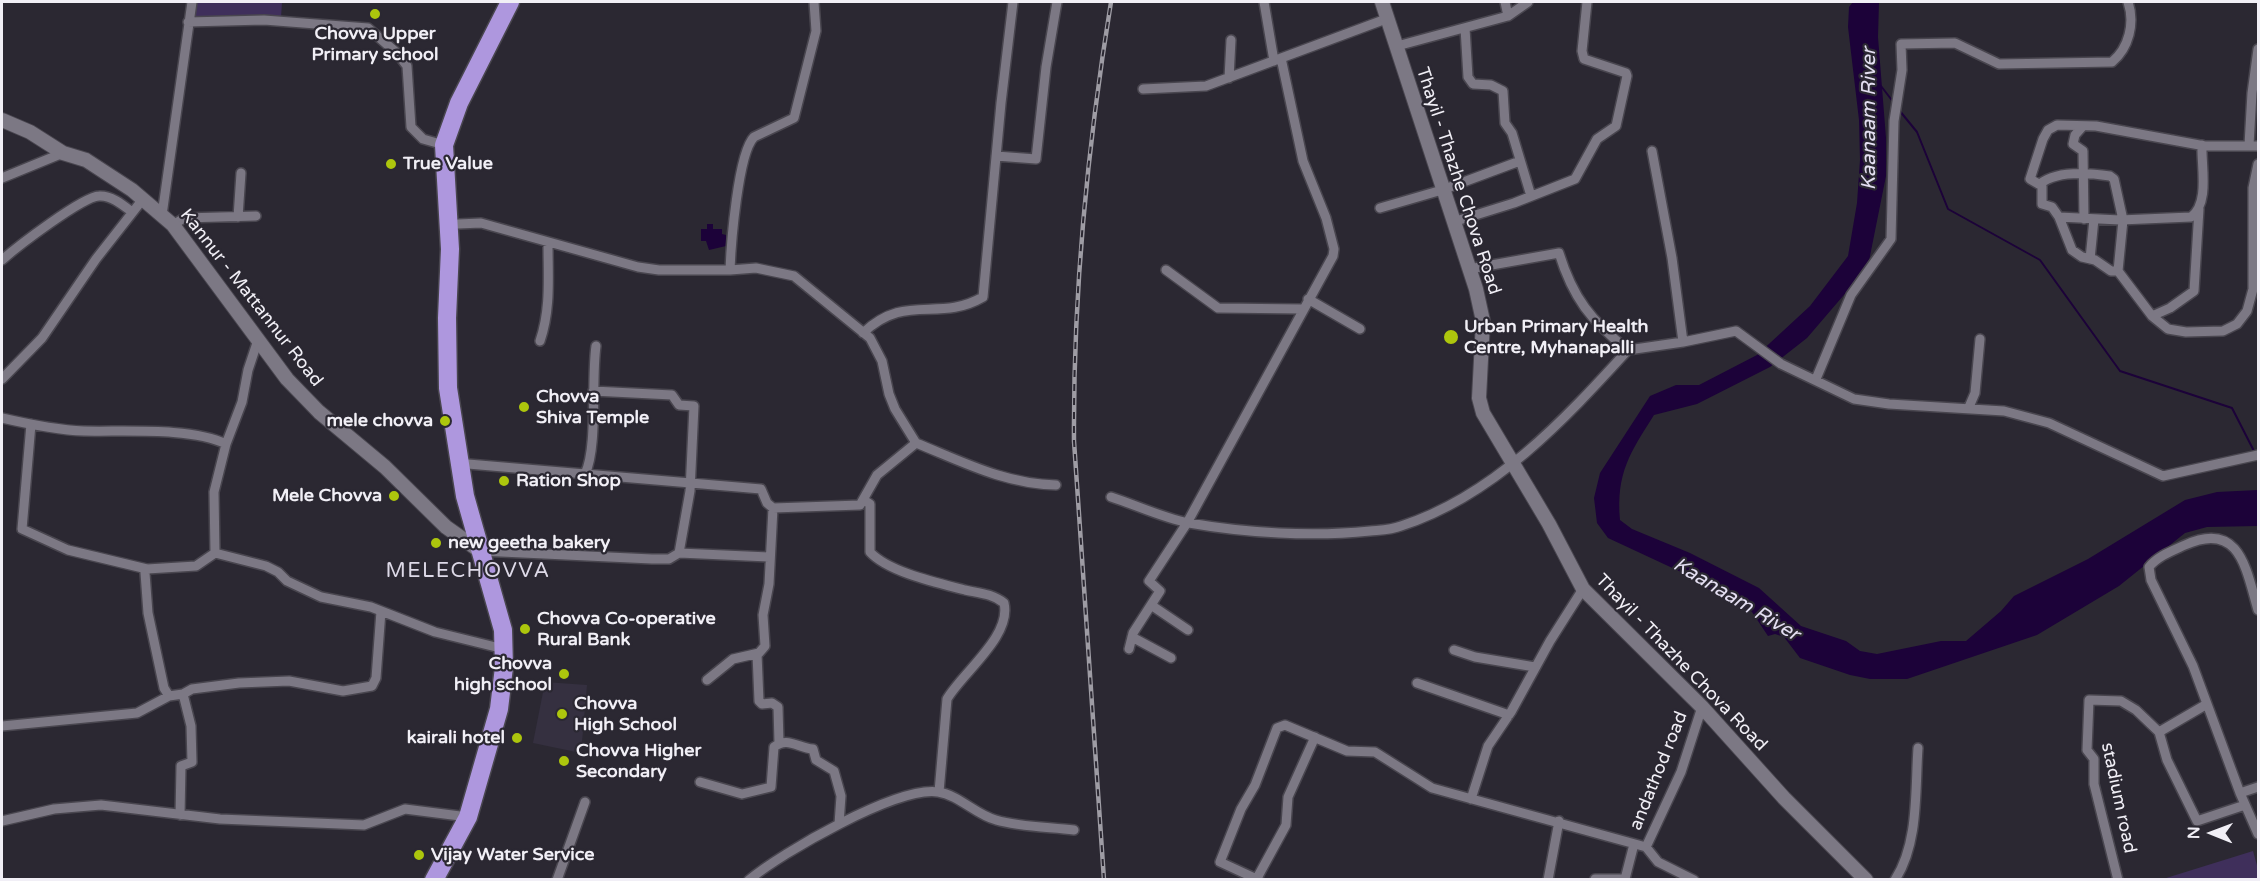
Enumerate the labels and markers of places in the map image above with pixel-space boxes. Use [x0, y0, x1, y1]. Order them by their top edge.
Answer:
marker: Chovva Upper Primary school [368, 7, 382, 21]
place label: Chovva Upper Primary school [312, 23, 438, 66]
place label: True Value [403, 153, 493, 175]
marker: True Value [384, 157, 398, 171]
place label: Urban Primary Health Centre, Myhanapalli [1464, 316, 1648, 358]
marker: Urban Primary Health Centre, Myhanapalli [1442, 328, 1460, 346]
place label: Chovva Shiva Temple [536, 386, 649, 428]
marker: Chovva Shiva Temple [517, 400, 531, 414]
place label: mele chovva [326, 410, 433, 432]
marker: mele chovva [438, 414, 452, 428]
place label: Ration Shop [516, 470, 621, 492]
marker: Ration Shop [497, 474, 511, 488]
place label: Mele Chovva [272, 485, 382, 507]
marker: Mele Chovva [387, 489, 401, 503]
place label: new geetha bakery [448, 532, 610, 554]
marker: new geetha bakery [429, 536, 443, 550]
place label: Chovva Co-operative Rural Bank [537, 608, 716, 650]
marker: Chovva Co-operative Rural Bank [518, 622, 532, 636]
place label: Chovva high school [454, 653, 552, 696]
marker: Chovva high school [557, 667, 571, 681]
place label: Chovva High School [574, 693, 677, 736]
marker: Chovva High School [555, 707, 569, 721]
place label: kairali hotel [407, 727, 505, 749]
marker: kairali hotel [510, 731, 524, 745]
place label: Chovva Higher Secondary [576, 740, 701, 783]
marker: Chovva Higher Secondary [557, 754, 571, 768]
place label: Vijay Water Service [431, 844, 594, 866]
marker: Vijay Water Service [412, 848, 426, 862]

